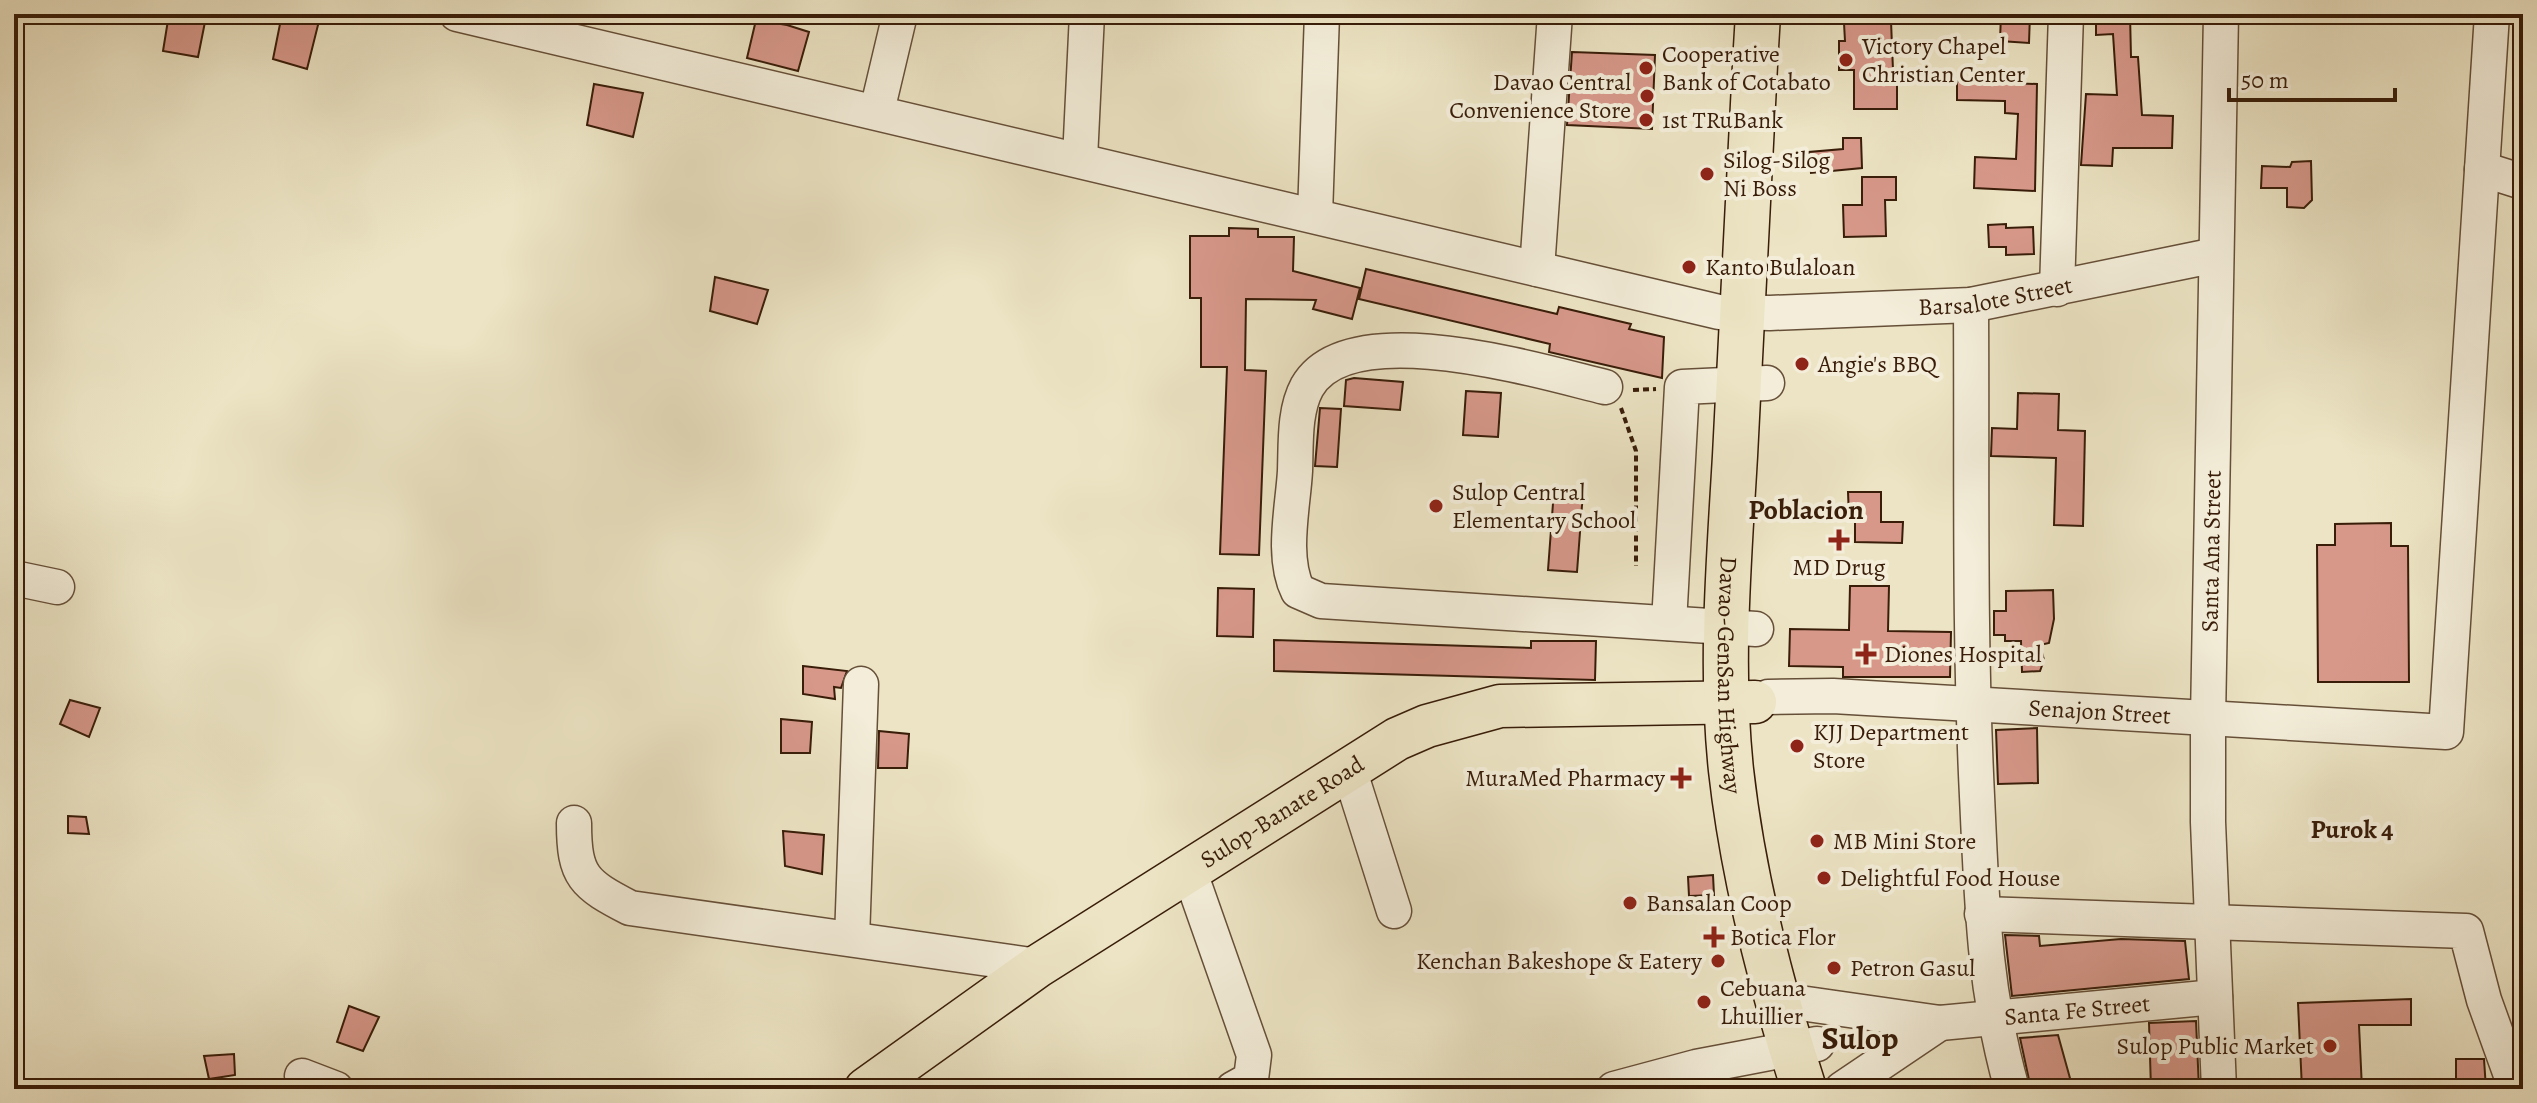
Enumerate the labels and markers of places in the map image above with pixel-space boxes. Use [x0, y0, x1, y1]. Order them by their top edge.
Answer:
place label: Victory Chapel Christian Center [1861, 30, 2026, 90]
place label: Cooperative Bank of Cotabato [1662, 38, 1831, 98]
marker: Victory Chapel Christian Center [1837, 51, 1855, 69]
marker: Cooperative Bank of Cotabato [1637, 59, 1655, 77]
place label: Davao Central Convenience Store [1449, 66, 1631, 126]
marker: Davao Central Convenience Store [1638, 87, 1656, 105]
place label: 1st TRuBank [1662, 104, 1783, 136]
marker: 1st TRuBank [1637, 111, 1655, 129]
place label: Silog-Silog Ni Boss [1723, 144, 1830, 204]
marker: Silog-Silog Ni Boss [1698, 165, 1716, 183]
place label: Kanto Bulaloan [1705, 251, 1855, 283]
marker: Kanto Bulaloan [1680, 258, 1698, 276]
place label: Angie's BBQ [1817, 348, 1940, 380]
marker: Angie's BBQ [1793, 355, 1811, 373]
place label: Sulop Central Elementary School [1452, 476, 1636, 536]
marker: Sulop Central Elementary School [1427, 497, 1445, 515]
marker: MD Drug [1830, 531, 1848, 549]
place label: MD Drug [1792, 551, 1886, 583]
place label: Diones Hospital [1884, 638, 2042, 670]
marker: Diones Hospital [1855, 643, 1877, 665]
place label: KJJ Department Store [1813, 716, 1969, 776]
marker: KJJ Department Store [1788, 737, 1806, 755]
place label: MuraMed Pharmacy [1465, 762, 1665, 794]
marker: MuraMed Pharmacy [1672, 769, 1690, 787]
place label: MB Mini Store [1833, 825, 1976, 857]
marker: MB Mini Store [1808, 832, 1826, 850]
place label: Delightful Food House [1840, 862, 2060, 894]
marker: Delightful Food House [1815, 869, 1833, 887]
place label: Bansalan Coop [1646, 887, 1792, 919]
marker: Bansalan Coop [1621, 894, 1639, 912]
place label: Botica Flor [1730, 921, 1836, 953]
marker: Botica Flor [1705, 928, 1723, 946]
place label: Kenchan Bakeshope & Eatery [1416, 945, 1702, 977]
marker: Kenchan Bakeshope & Eatery [1709, 952, 1727, 970]
place label: Petron Gasul [1850, 952, 1975, 984]
marker: Petron Gasul [1825, 959, 1843, 977]
place label: Cebuana Lhuillier [1720, 972, 1807, 1032]
marker: Cebuana Lhuillier [1695, 993, 1713, 1011]
place label: Sulop Public Market [2117, 1030, 2314, 1062]
marker: Sulop Public Market [2321, 1037, 2339, 1055]

